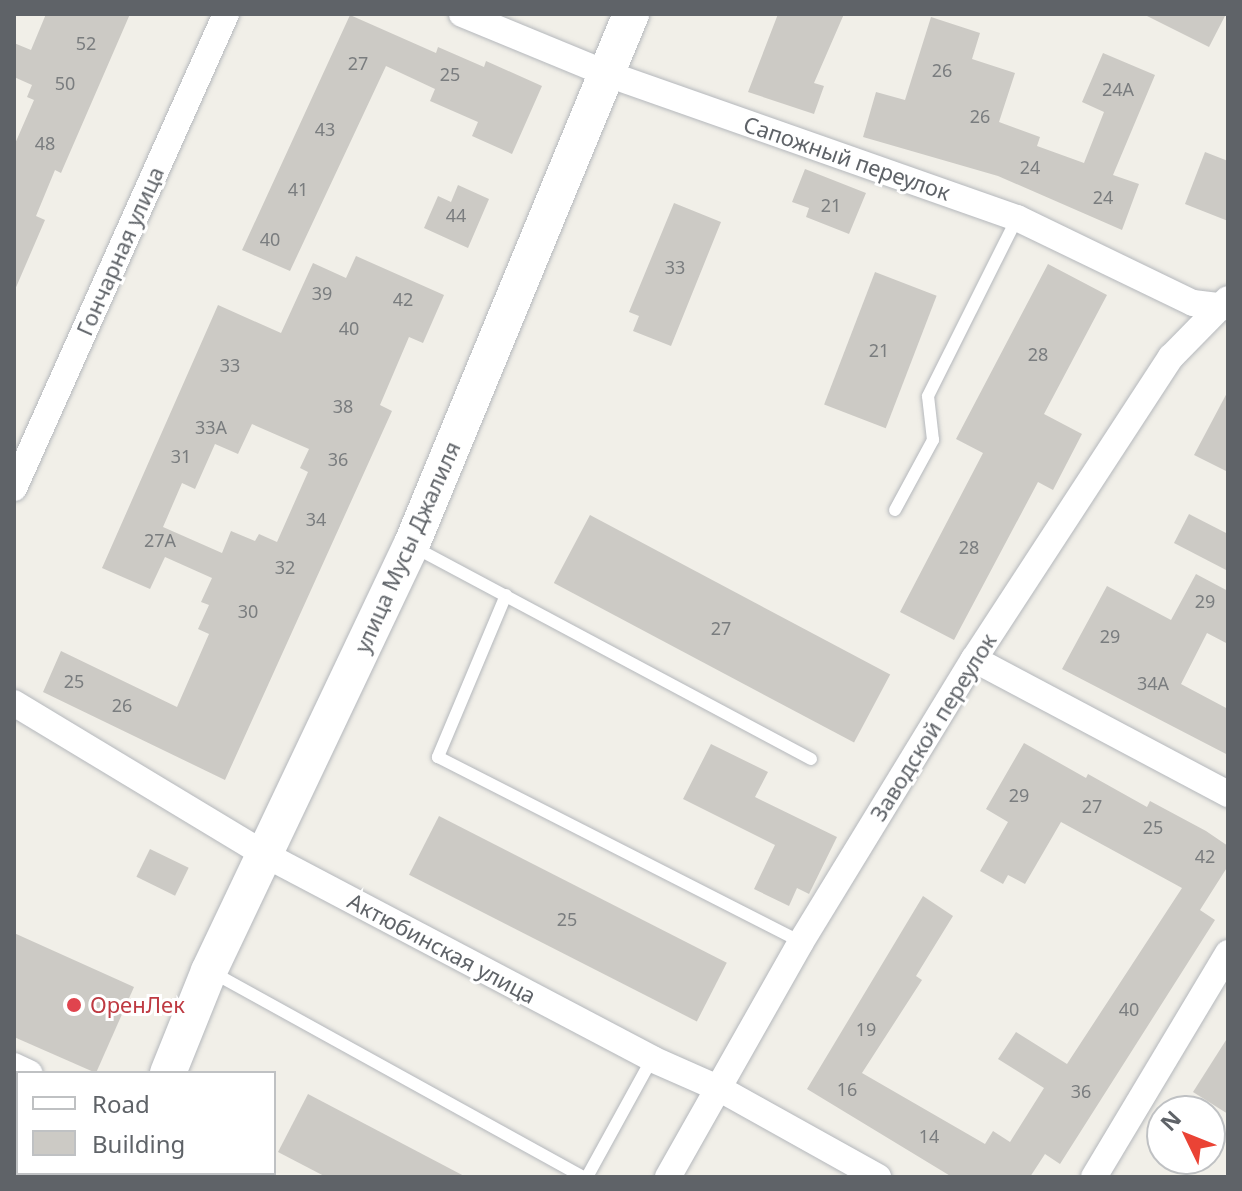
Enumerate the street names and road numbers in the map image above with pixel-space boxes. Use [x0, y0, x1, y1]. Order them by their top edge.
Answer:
street label: Сапожный переулок [740, 110, 954, 206]
street label: Гончарная улица [71, 163, 169, 339]
street label: улица Мусы Джалиля [348, 437, 466, 657]
street label: Заводской переулок [865, 628, 1001, 826]
street label: Актюбинская улица [344, 887, 540, 1009]

